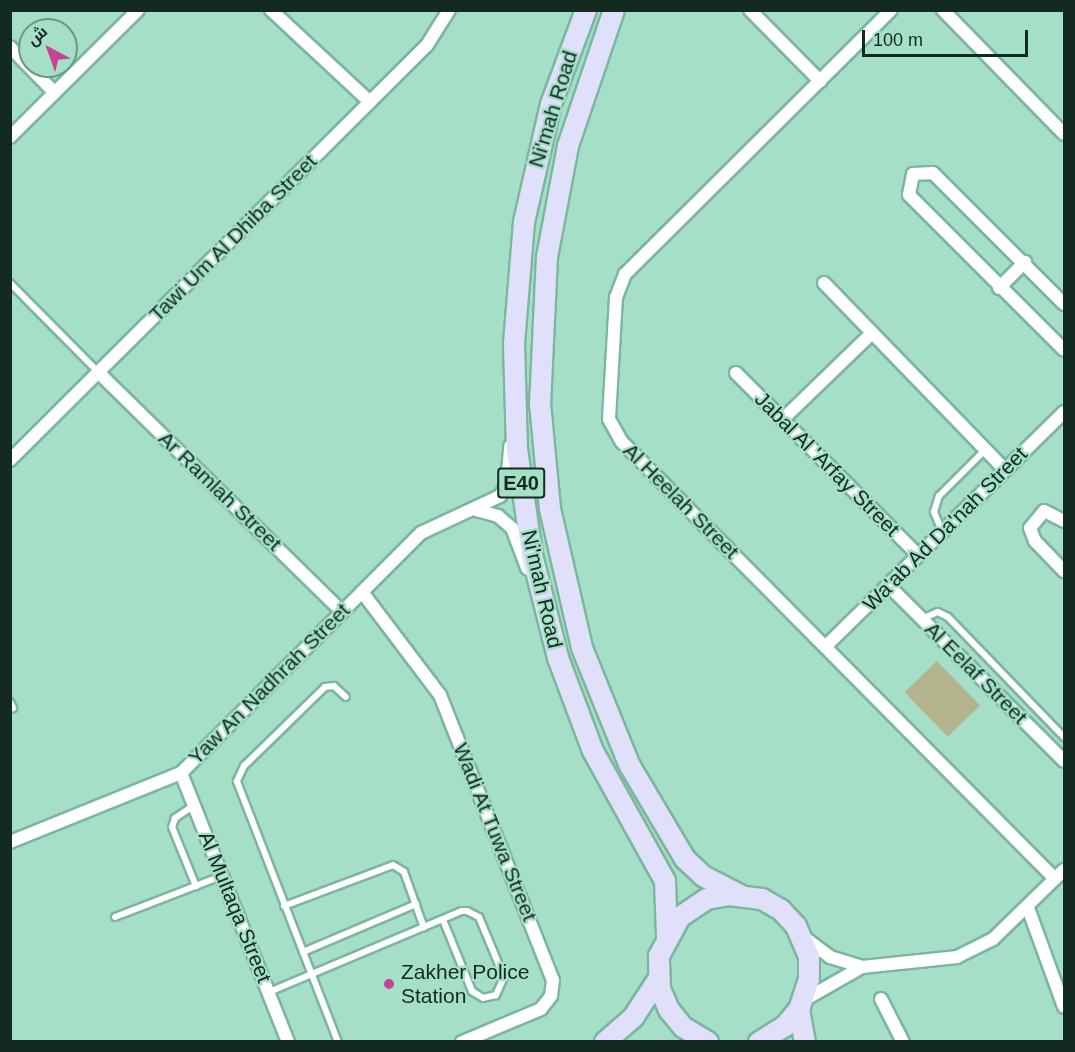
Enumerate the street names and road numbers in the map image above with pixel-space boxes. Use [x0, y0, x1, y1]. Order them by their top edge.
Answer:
street label: Ni'mah Road [523, 48, 583, 170]
street label: Tawi Um Al Dhiba Street [144, 149, 322, 327]
street label: Jabal Al 'Arfay Street [749, 386, 905, 542]
street label: Ar Ramlah Street [153, 426, 287, 556]
street label: Al Heelah Street [618, 438, 744, 564]
street label: Wa'ab Ad Da'nah Street [857, 441, 1033, 617]
road number: E40 [497, 466, 545, 500]
street label: Ni'mah Road [516, 527, 568, 651]
street label: Yaw An Nadhrah Street [183, 598, 355, 770]
street label: Al Eelaf Street [920, 617, 1032, 729]
street label: Wadi At Tuwa Street [448, 739, 542, 925]
street label: Al Multaqa Street [193, 828, 277, 986]

